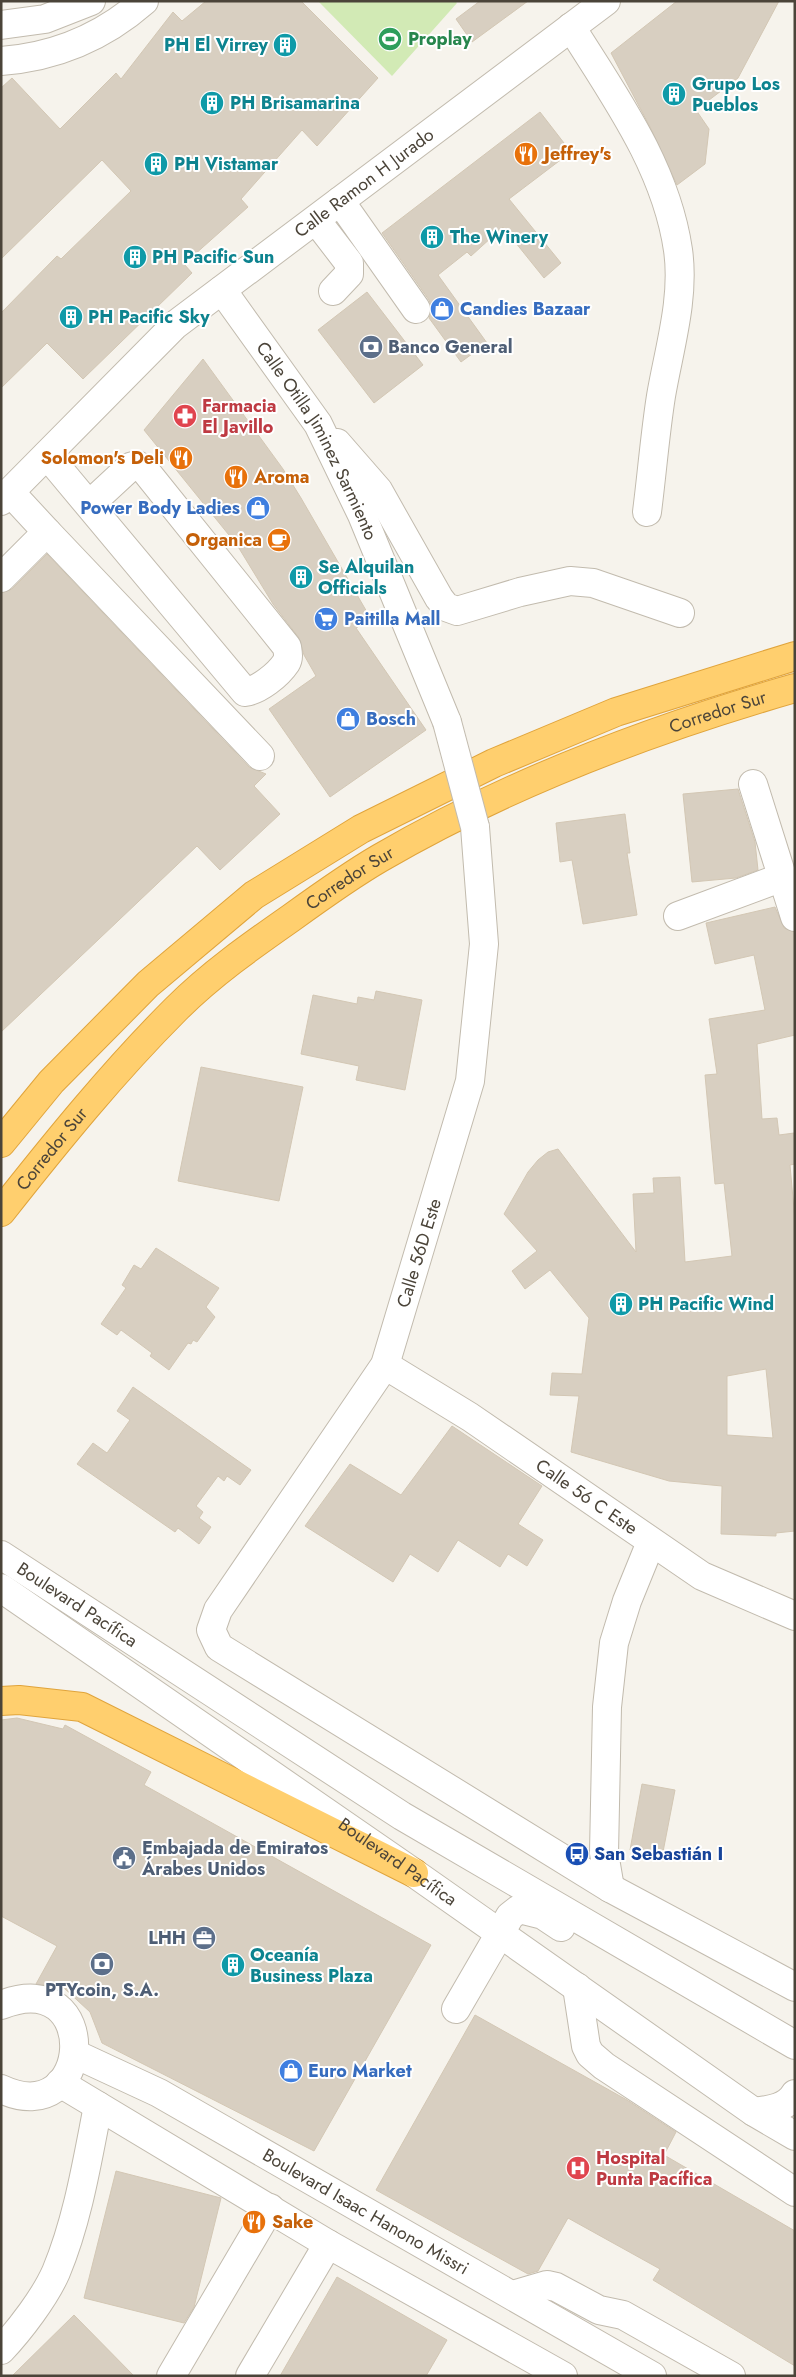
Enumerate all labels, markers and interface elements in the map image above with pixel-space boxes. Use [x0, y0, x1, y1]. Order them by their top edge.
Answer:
sports icon: Proplay [377, 26, 403, 52]
place label: Proplay [408, 26, 472, 52]
place label: PH El Virrey [164, 32, 269, 58]
building icon: PH El Virrey [272, 32, 298, 58]
place label: Grupo Los Pueblos [692, 71, 780, 118]
building icon: Grupo Los Pueblos [661, 81, 687, 107]
building icon: PH Brisamarina [199, 90, 225, 116]
place label: PH Brisamarina [230, 90, 360, 116]
street label: Calle Ramon H Jurado [289, 122, 439, 244]
restaurant icon: Jeffrey's [513, 141, 539, 167]
place label: Jeffrey's [541, 141, 611, 167]
building icon: PH Vistamar [143, 151, 169, 177]
place label: PH Vistamar [174, 151, 279, 177]
building icon: The Winery [419, 224, 445, 250]
place label: The Winery [450, 224, 549, 250]
building icon: PH Pacific Sun [122, 244, 148, 270]
place label: PH Pacific Sun [152, 244, 274, 270]
shop icon: Candies Bazaar [429, 296, 455, 322]
place label: Candies Bazaar [460, 296, 591, 322]
building icon: PH Pacific Sky [58, 304, 84, 330]
place label: PH Pacific Sky [88, 304, 210, 330]
bank icon: Banco General [358, 334, 384, 360]
place label: Banco General [388, 334, 513, 360]
street label: Calle Otilla Jiminez Sarmiento [250, 336, 384, 544]
place label: Farmacia El Javillo [202, 393, 277, 440]
pharmacy icon: Farmacia El Javillo [172, 403, 198, 429]
place label: Solomon's Deli [41, 445, 164, 471]
restaurant icon: Solomon's Deli [168, 445, 194, 471]
restaurant icon: Aroma [223, 464, 249, 490]
place label: Aroma [253, 464, 309, 490]
place label: Power Body Ladies [80, 495, 240, 521]
shop icon: Power Body Ladies [245, 495, 271, 521]
place label: Organica [186, 527, 262, 553]
cafe icon: Organica [266, 527, 292, 553]
place label: Se Alquilan Officials [318, 554, 414, 601]
building icon: Se Alquilan Officials [288, 564, 314, 590]
supermarket icon: Paitilla Mall [313, 606, 339, 632]
place label: Paitilla Mall [344, 606, 440, 632]
street label: Corredor Sur [666, 684, 770, 740]
shop icon: Bosch [335, 706, 361, 732]
place label: Bosch [366, 706, 416, 732]
street label: Corredor Sur [300, 839, 399, 916]
street label: Corredor Sur [10, 1101, 94, 1196]
street label: Calle 56D Este [390, 1195, 448, 1311]
building icon: PH Pacific Wind [608, 1291, 634, 1317]
place label: PH Pacific Wind [638, 1291, 774, 1317]
street label: Calle 56 C Este [530, 1453, 643, 1541]
street label: Boulevard Pacífica [12, 1556, 143, 1654]
street label: Boulevard Pacífica [333, 1811, 462, 1912]
place label: Embajada de Emiratos Árabes Unidos [141, 1835, 328, 1882]
bus stop icon: San Sebastián I [564, 1841, 590, 1867]
place label: San Sebastián I [594, 1841, 723, 1867]
public building icon: Embajada de Emiratos Árabes Unidos [111, 1845, 137, 1871]
place label: LHH [148, 1925, 186, 1951]
office icon: LHH [191, 1925, 217, 1951]
place label: Oceanía Business Plaza [250, 1942, 373, 1989]
bank icon: PTYcoin, S.A. [89, 1951, 115, 1977]
building icon: Oceanía Business Plaza [220, 1952, 246, 1978]
place label: PTYcoin, S.A. [45, 1977, 159, 2003]
shop icon: Euro Market [278, 2058, 304, 2084]
place label: Euro Market [308, 2058, 412, 2084]
street label: Boulevard Isaac Hanono Missri [258, 2142, 474, 2281]
place label: Hospital Punta Pacífica [596, 2145, 712, 2192]
hospital icon: Hospital Punta Pacífica [565, 2155, 591, 2181]
restaurant icon: Sake [241, 2209, 267, 2235]
place label: Sake [272, 2209, 313, 2235]

